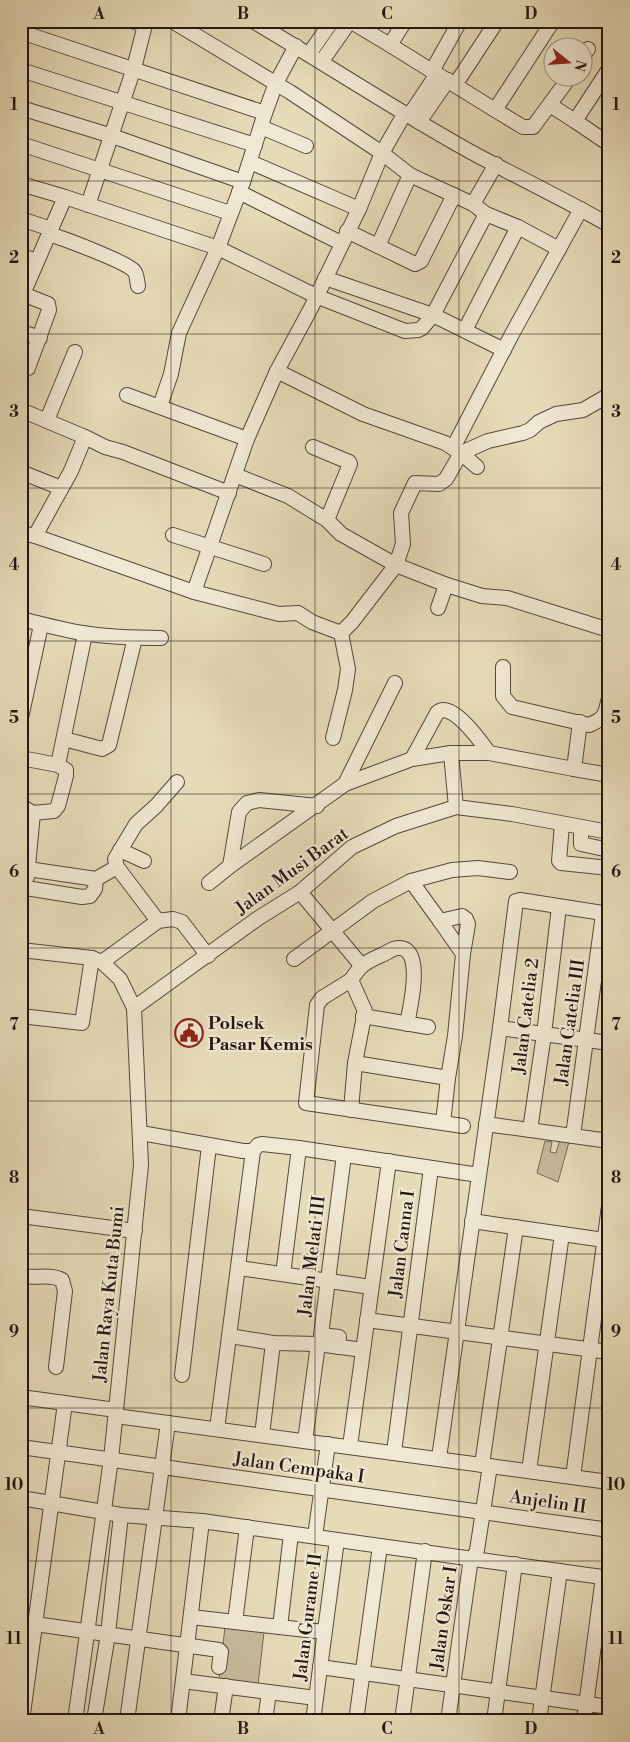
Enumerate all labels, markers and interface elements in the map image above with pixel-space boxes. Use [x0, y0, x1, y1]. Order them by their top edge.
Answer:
text: A [92, 4, 105, 24]
text: B [237, 4, 249, 24]
text: C [381, 4, 393, 24]
text: D [525, 4, 538, 24]
north arrow [542, 38, 592, 88]
text: N [569, 58, 590, 73]
text: 1 [10, 95, 18, 115]
text: 1 [612, 95, 620, 115]
text: 2 [9, 248, 19, 268]
text: 2 [611, 248, 621, 268]
text: 3 [9, 402, 19, 422]
text: 3 [611, 402, 621, 422]
text: 4 [9, 555, 20, 575]
text: 4 [611, 555, 622, 575]
text: 5 [9, 708, 19, 728]
text: 5 [611, 708, 621, 728]
street label: Jalan Musi Barat [230, 822, 354, 920]
text: 6 [9, 862, 19, 882]
text: 6 [611, 862, 621, 882]
street label: Jalan Catelia 2 [507, 957, 545, 1076]
street label: Jalan Catelia III [550, 957, 590, 1087]
place label: Polsek Pasar Kemis [208, 1012, 313, 1056]
text: 7 [9, 1015, 19, 1035]
text: 7 [611, 1015, 621, 1035]
public building icon: Polsek Pasar Kemis [174, 1018, 204, 1048]
text: 8 [9, 1168, 19, 1188]
text: 8 [611, 1168, 621, 1188]
street label: Jalan Canna I [384, 1189, 420, 1300]
street label: Jalan Melati III [293, 1194, 331, 1319]
street label: Jalan Raya Kuta Bumi [88, 1205, 130, 1384]
text: 9 [9, 1322, 19, 1342]
text: 9 [611, 1322, 621, 1342]
street label: Jalan Cempaka I [231, 1447, 366, 1489]
text: 10 [5, 1475, 23, 1495]
text: 10 [607, 1475, 625, 1495]
street label: Anjelin II [507, 1485, 588, 1519]
street label: Jalan Gurame II [289, 1552, 327, 1683]
street label: Jalan Oskar I [425, 1564, 463, 1673]
text: 11 [6, 1629, 22, 1649]
text: 11 [608, 1629, 624, 1649]
text: A [92, 1719, 105, 1739]
text: B [237, 1719, 249, 1739]
text: C [381, 1719, 393, 1739]
text: D [525, 1719, 538, 1739]

